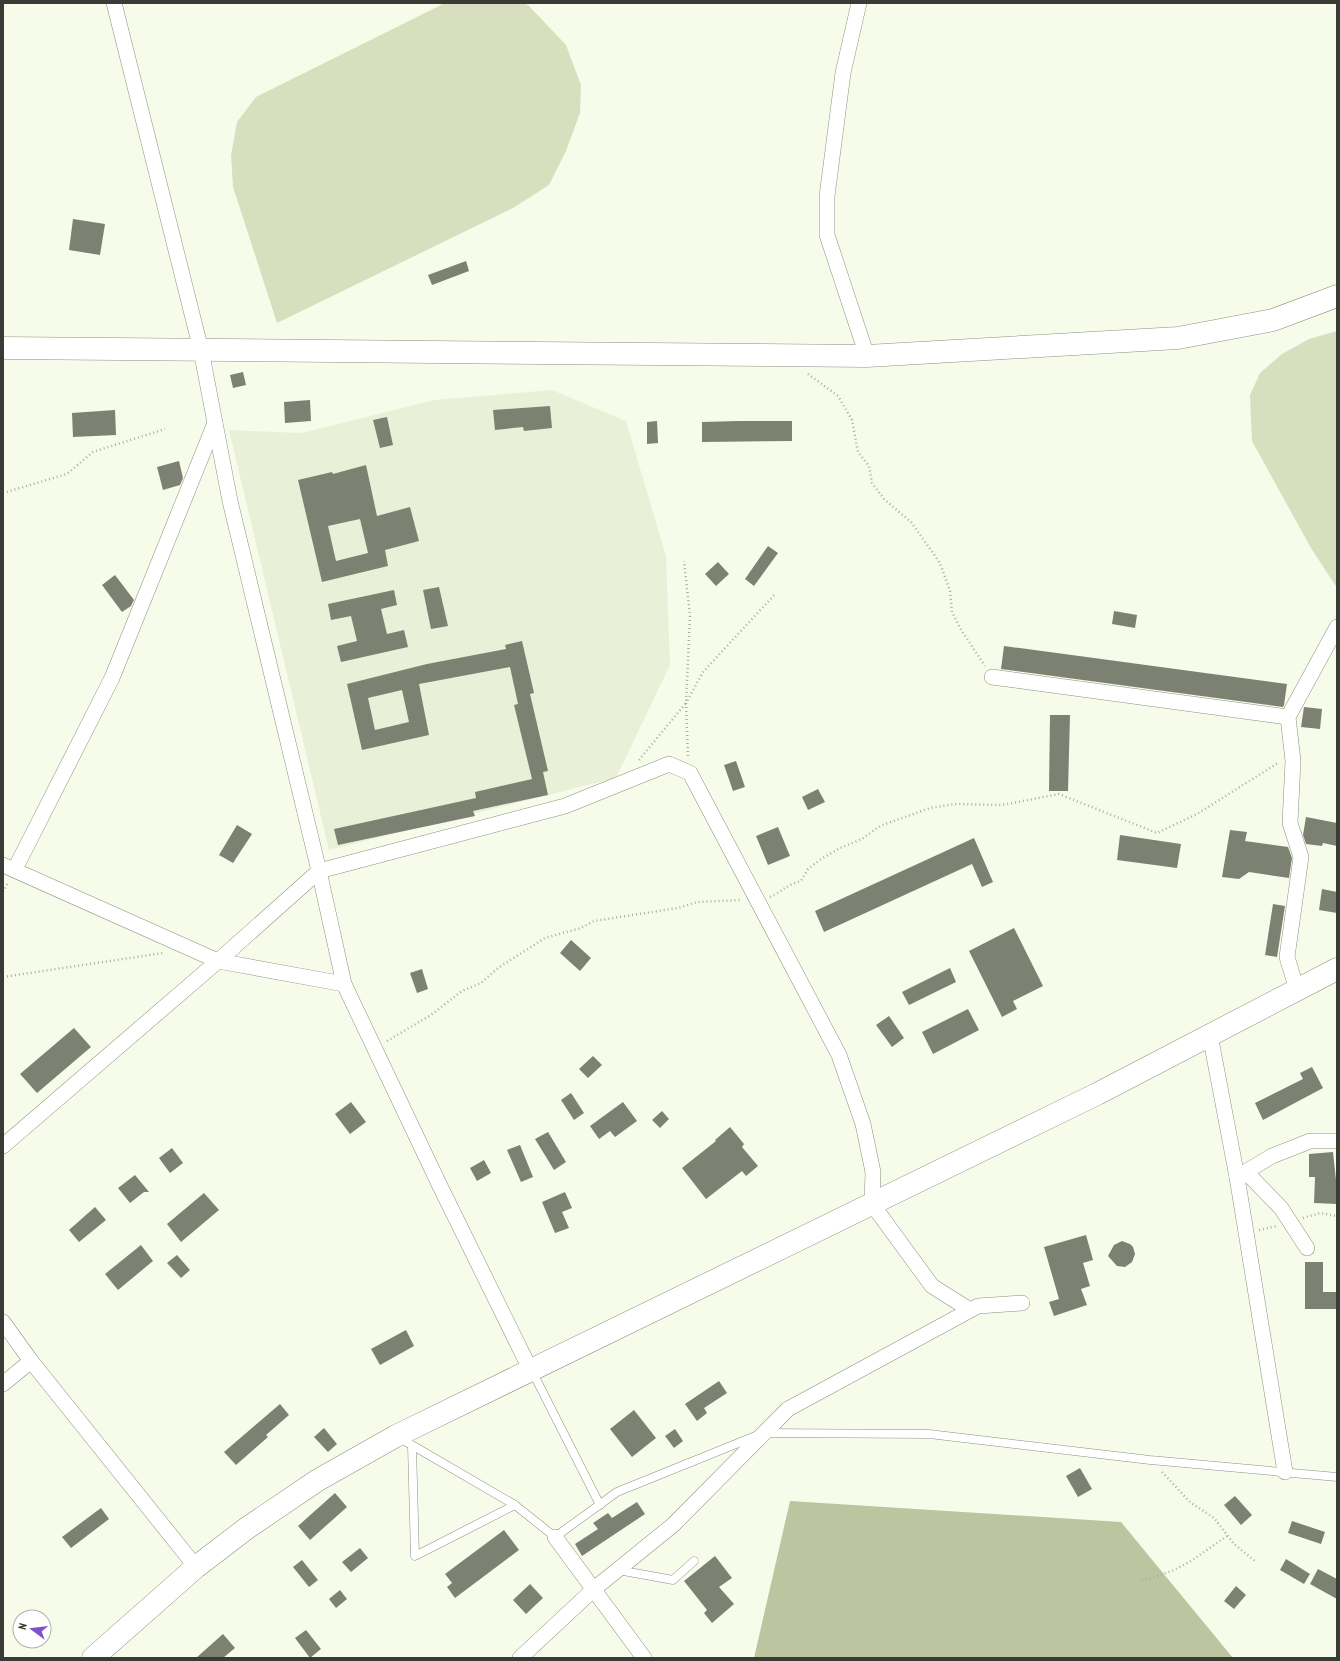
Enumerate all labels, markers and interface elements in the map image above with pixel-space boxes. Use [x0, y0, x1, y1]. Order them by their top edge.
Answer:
north arrow [12, 1609, 52, 1649]
text: N [15, 1622, 30, 1631]

